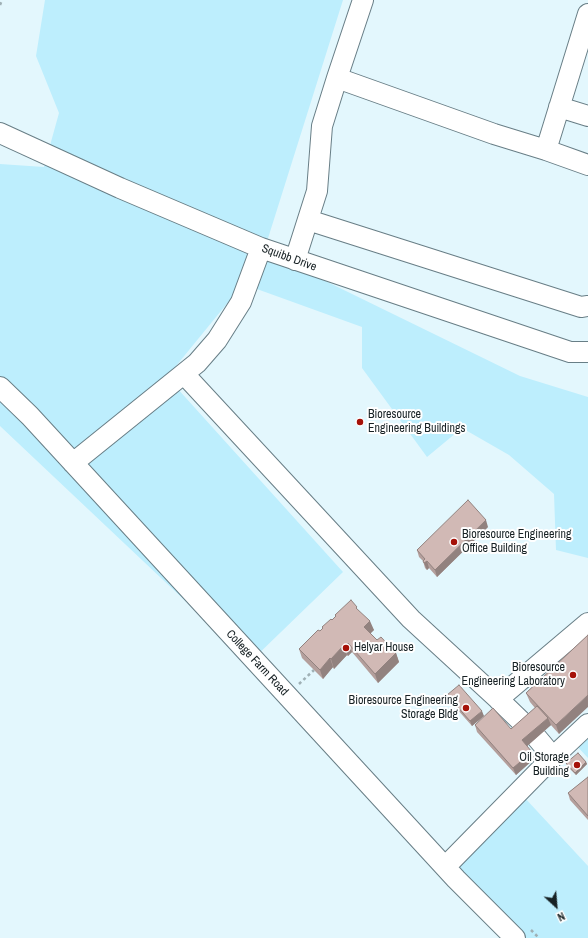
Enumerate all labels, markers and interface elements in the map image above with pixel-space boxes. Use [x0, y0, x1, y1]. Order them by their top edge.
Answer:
street label: Squibb Drive [260, 241, 318, 275]
place label: Bioresource Engineering Buildings [368, 408, 465, 436]
marker: Bioresource Engineering Buildings [355, 417, 365, 427]
place label: Bioresource Engineering Office Building [462, 528, 571, 556]
marker: Bioresource Engineering Office Building [449, 537, 459, 547]
street label: College Farm Road [223, 627, 291, 699]
place label: Helyar House [354, 641, 414, 655]
marker: Helyar House [341, 643, 351, 653]
place label: Bioresource Engineering Laboratory [462, 661, 565, 689]
marker: Bioresource Engineering Laboratory [568, 670, 578, 680]
place label: Bioresource Engineering Storage Bldg [349, 694, 458, 722]
marker: Bioresource Engineering Storage Bldg [461, 703, 471, 713]
place label: Oil Storage Building [519, 751, 569, 779]
marker: Oil Storage Building [572, 760, 582, 770]
north arrow [536, 886, 576, 926]
text: N [555, 909, 567, 925]

